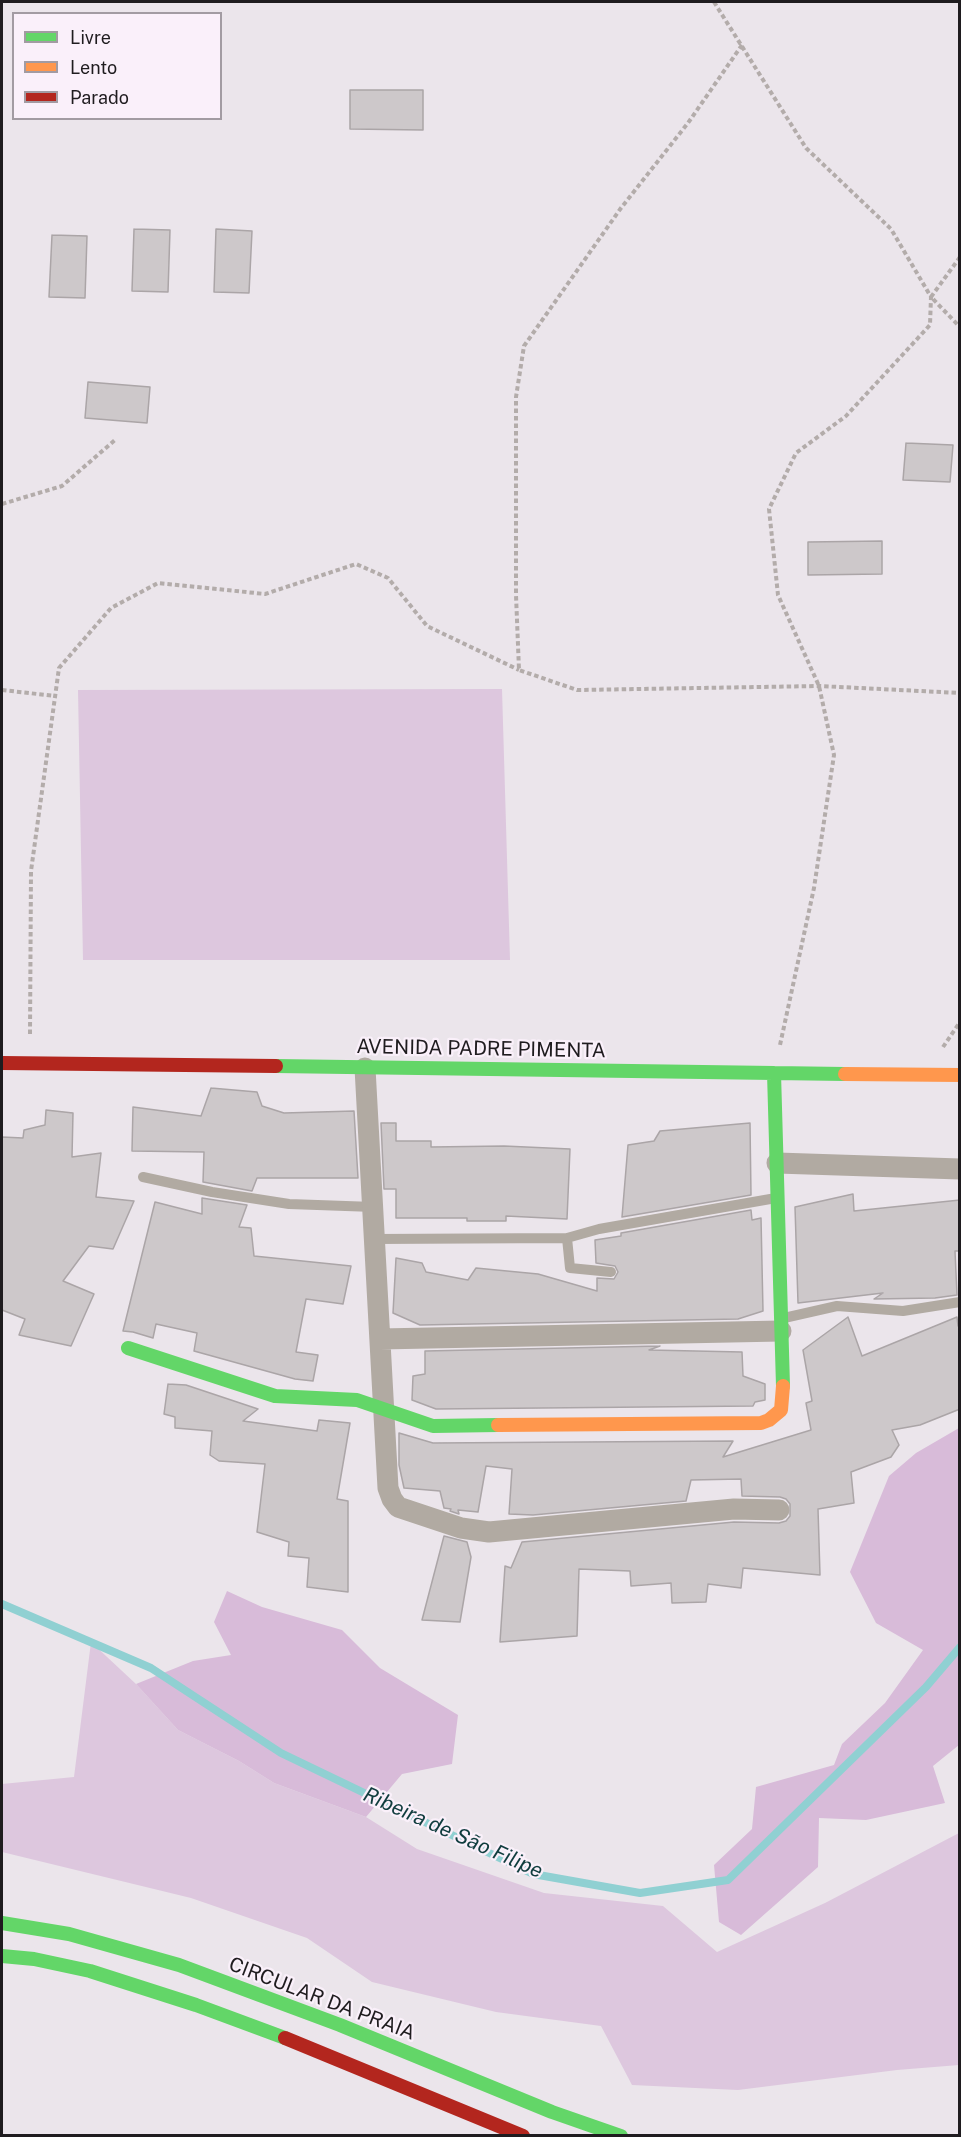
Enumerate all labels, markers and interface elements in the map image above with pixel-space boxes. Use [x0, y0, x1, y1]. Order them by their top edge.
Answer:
legend [12, 12, 222, 120]
text: Livre [70, 27, 111, 48]
text: Lento [70, 57, 117, 78]
text: Parado [70, 87, 129, 108]
street label: AVENIDA PADRE PIMENTA [356, 1035, 606, 1063]
water label: Ribeira de São Filipe [359, 1782, 547, 1884]
street label: CIRCULAR DA PRAIA [225, 1952, 419, 2046]

